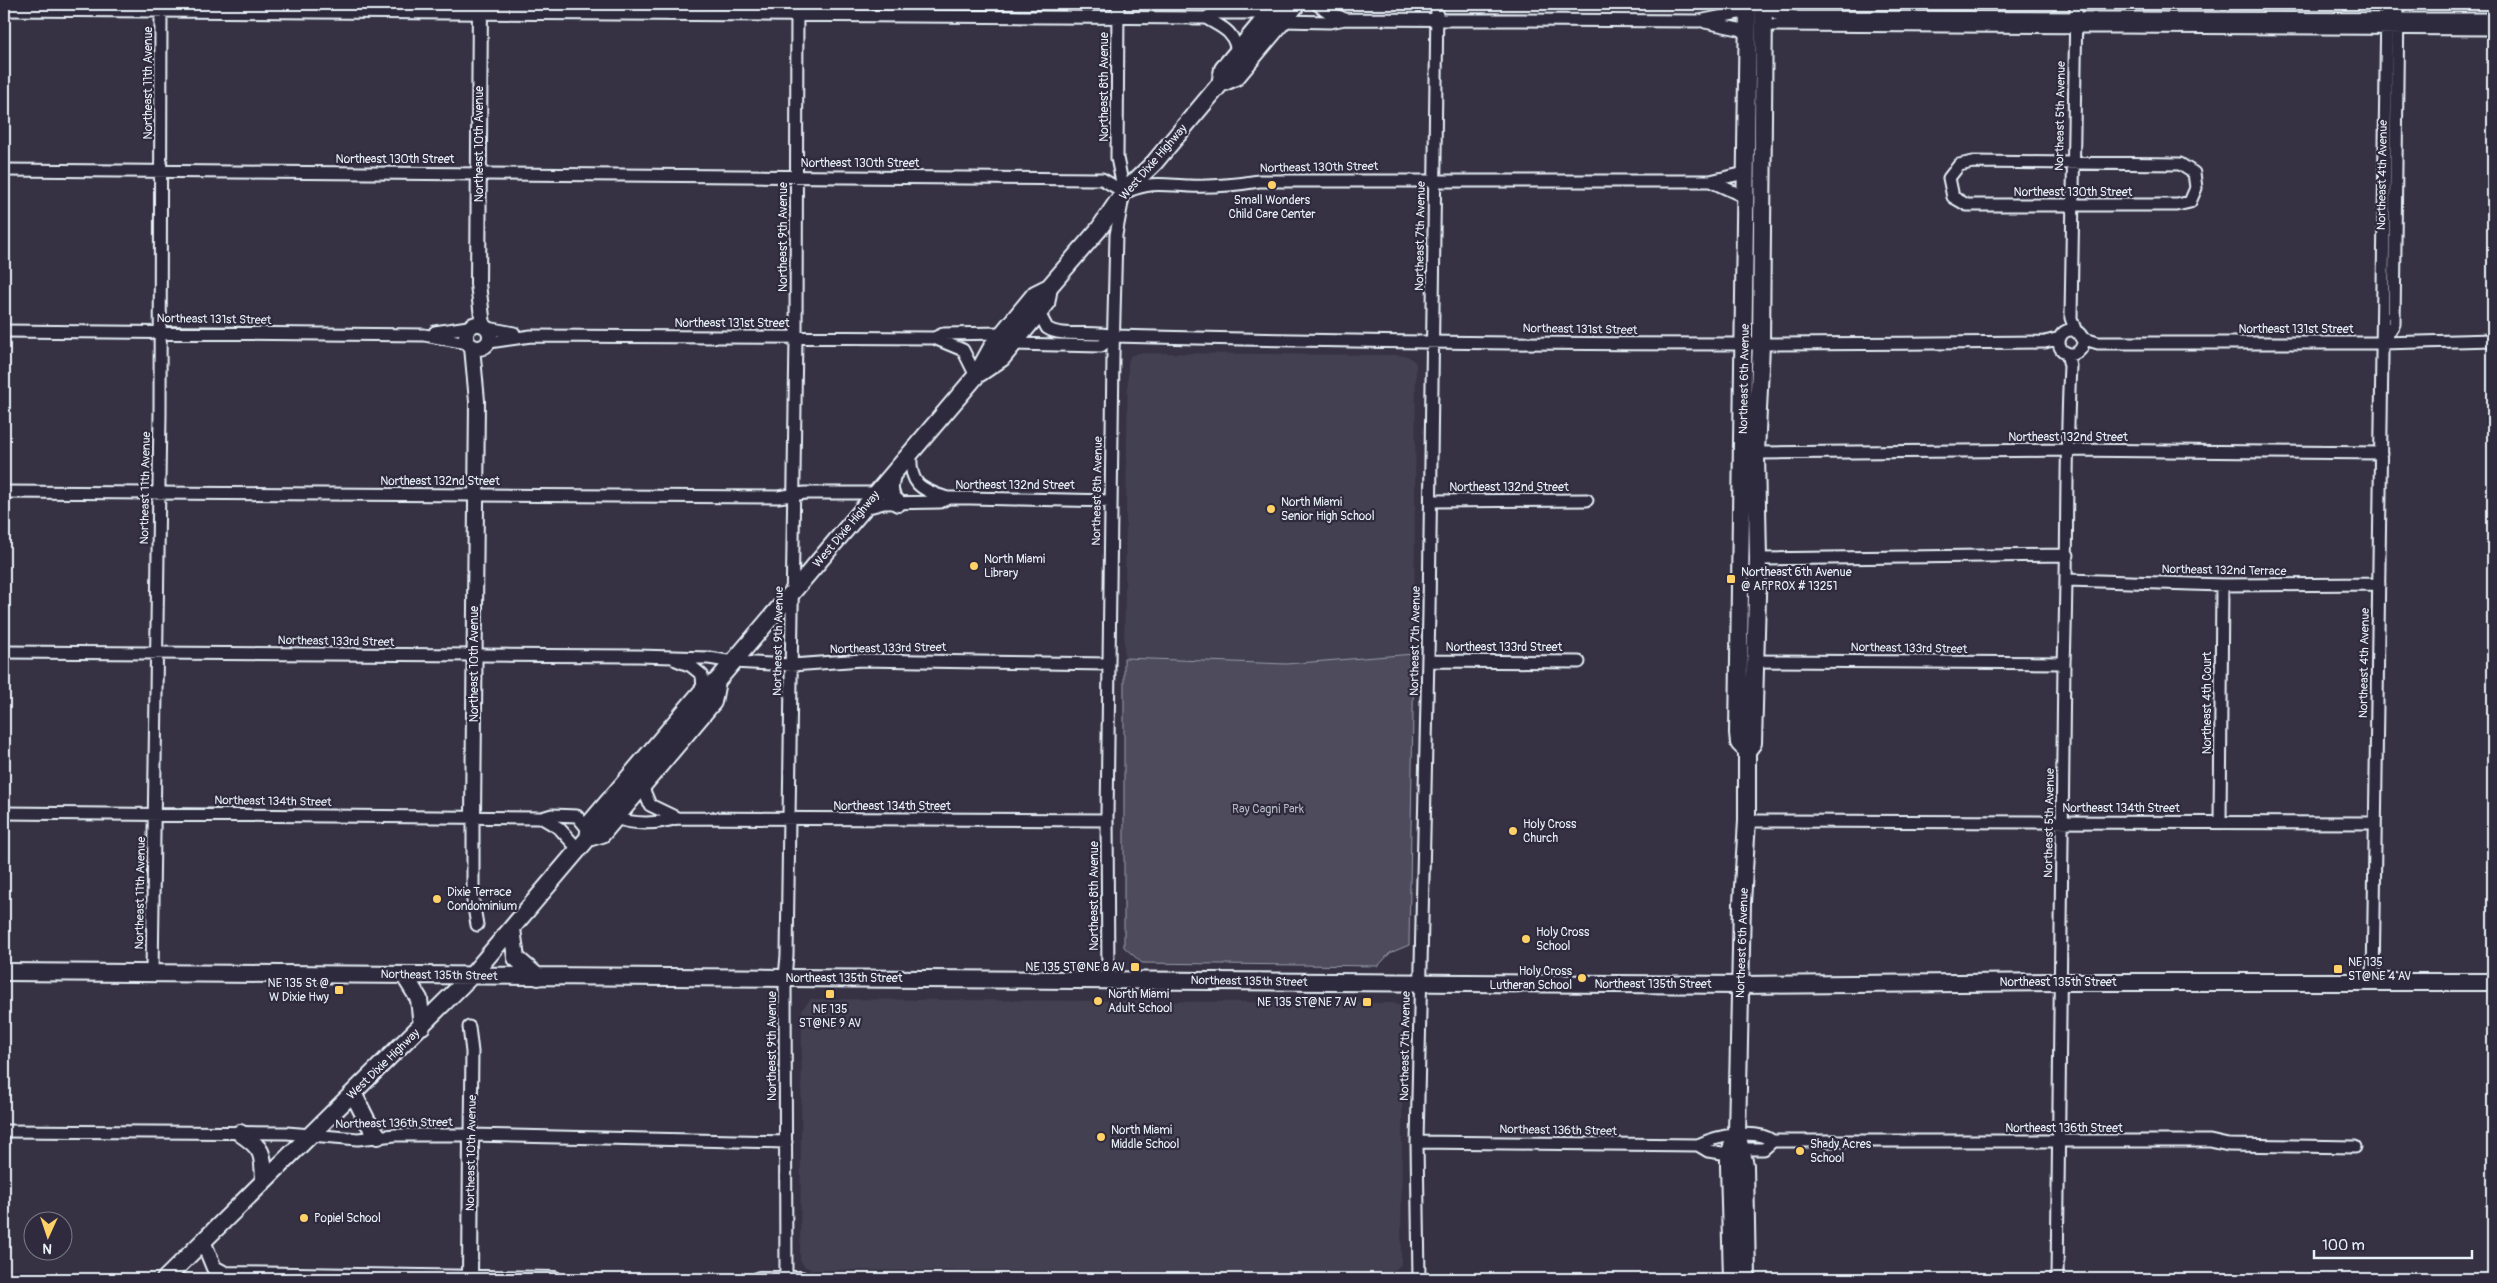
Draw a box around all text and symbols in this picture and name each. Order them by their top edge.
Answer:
street label: Northeast 11th Avenue [141,26,156,139]
street label: Northeast 8th Avenue [1097,32,1112,142]
street label: Northeast 5th Avenue [2052,61,2069,171]
street label: Northeast 10th Avenue [472,86,487,202]
street label: Northeast 4th Avenue [2374,120,2391,230]
street label: West Dixie Highway [1116,121,1190,203]
street label: Northeast 130th Street [336,152,455,167]
street label: Northeast 130th Street [801,156,920,171]
street label: Northeast 130th Street [1259,159,1379,176]
marker: Small Wonders Child Care Center [1266,179,1278,191]
street label: Northeast 7th Avenue [1412,181,1429,291]
street label: Northeast 9th Avenue [776,182,791,292]
street label: Northeast 130th Street [2014,185,2133,200]
place label: Small Wonders Child Care Center [1229,193,1316,222]
street label: Northeast 131st Street [156,311,272,328]
street label: Northeast 131st Street [674,316,790,331]
street label: Northeast 131st Street [1522,321,1638,338]
street label: Northeast 131st Street [2238,322,2354,337]
street label: Northeast 6th Avenue [1736,324,1753,434]
street label: Northeast 132nd Street [2008,430,2128,445]
street label: Northeast 11th Avenue [137,431,154,545]
street label: Northeast 8th Avenue [1089,436,1106,546]
street label: Northeast 132nd Street [380,474,500,489]
street label: Northeast 132nd Street [955,478,1075,493]
street label: Northeast 132nd Street [1449,480,1569,495]
street label: West Dixie Highway [810,488,883,571]
place label: North Miami Senior High School [1281,495,1375,524]
marker: North Miami Senior High School [1265,503,1277,515]
place label: North Miami Library [984,552,1045,581]
marker: North Miami Library [968,560,980,572]
street label: Northeast 132nd Terrace [2161,562,2287,579]
place label: Northeast 6th Avenue @ APPROX # 13251 [1741,565,1852,594]
marker: Northeast 6th Avenue @ APPROX # 13251 [1725,573,1737,585]
street label: Northeast 9th Avenue [770,586,787,696]
street label: Northeast 7th Avenue [1407,586,1424,696]
street label: Northeast 10th Avenue [467,606,482,722]
street label: Northeast 4th Avenue [2356,608,2373,718]
street label: Northeast 133rd Street [277,633,395,650]
street label: Northeast 133rd Street [830,640,947,657]
street label: Northeast 133rd Street [1446,640,1563,655]
street label: Northeast 133rd Street [1850,640,1968,657]
street label: Northeast 4th Court [2200,652,2215,754]
street label: Northeast 5th Avenue [2041,768,2058,878]
street label: Northeast 134th Street [214,793,332,810]
street label: Northeast 134th Street [833,799,951,814]
street label: Northeast 134th Street [2062,801,2180,816]
park label: Ray Cagni Park [1232,802,1304,817]
place label: Holy Cross Church [1523,817,1577,846]
marker: Holy Cross Church [1507,825,1519,837]
street label: Northeast 11th Avenue [132,836,149,950]
street label: Northeast 8th Avenue [1087,841,1102,951]
place label: Dixie Terrace Condominium [447,885,518,914]
street label: Northeast 6th Avenue [1733,887,1752,999]
marker: Dixie Terrace Condominium [431,893,443,905]
place label: Holy Cross School [1536,925,1590,954]
marker: Holy Cross School [1520,933,1532,945]
place label: NE 135 ST@NE 4 AV [2348,955,2411,984]
place label: NE 135 ST@NE 8 AV [1025,960,1125,975]
marker: NE 135 ST@NE 8 AV [1129,961,1141,973]
marker: NE 135 ST@NE 4 AV [2332,963,2344,975]
place label: Holy Cross Lutheran School [1489,964,1573,993]
street label: Northeast 135th Street [380,967,498,984]
street label: Northeast 135th Street [785,971,903,986]
marker: Holy Cross Lutheran School [1576,972,1588,984]
street label: Northeast 135th Street [1190,973,1308,990]
street label: Northeast 135th Street [1999,975,2117,990]
place label: NE 135 St @ W Dixie Hwy [268,976,329,1005]
street label: Northeast 135th Street [1594,977,1712,992]
marker: NE 135 St @ W Dixie Hwy [333,984,345,996]
place label: North Miami Adult School [1108,987,1173,1016]
marker: NE 135 ST@NE 9 AV [824,988,836,1000]
street label: Northeast 9th Avenue [765,991,780,1101]
street label: Northeast 7th Avenue [1397,991,1414,1101]
marker: North Miami Adult School [1092,995,1104,1007]
place label: NE 135 ST@NE 7 AV [1257,995,1357,1010]
marker: NE 135 ST@NE 7 AV [1361,996,1373,1008]
place label: NE 135 ST@NE 9 AV [799,1002,861,1031]
street label: West Dixie Highway [344,1026,423,1103]
street label: Northeast 10th Avenue [463,1095,480,1211]
street label: Northeast 136th Street [335,1115,453,1132]
street label: Northeast 136th Street [2005,1121,2123,1136]
street label: Northeast 136th Street [1499,1122,1617,1139]
place label: North Miami Middle School [1111,1123,1180,1152]
marker: North Miami Middle School [1095,1131,1107,1143]
place label: Shady Acres School [1810,1137,1872,1166]
marker: Shady Acres School [1794,1145,1806,1157]
north arrow [22,1210,72,1260]
place label: Popiel School [314,1211,381,1226]
marker: Popiel School [298,1212,310,1224]
scale bar [2314,1228,2472,1260]
text: 100 m [2322,1236,2365,1255]
text: N [42,1240,53,1257]

